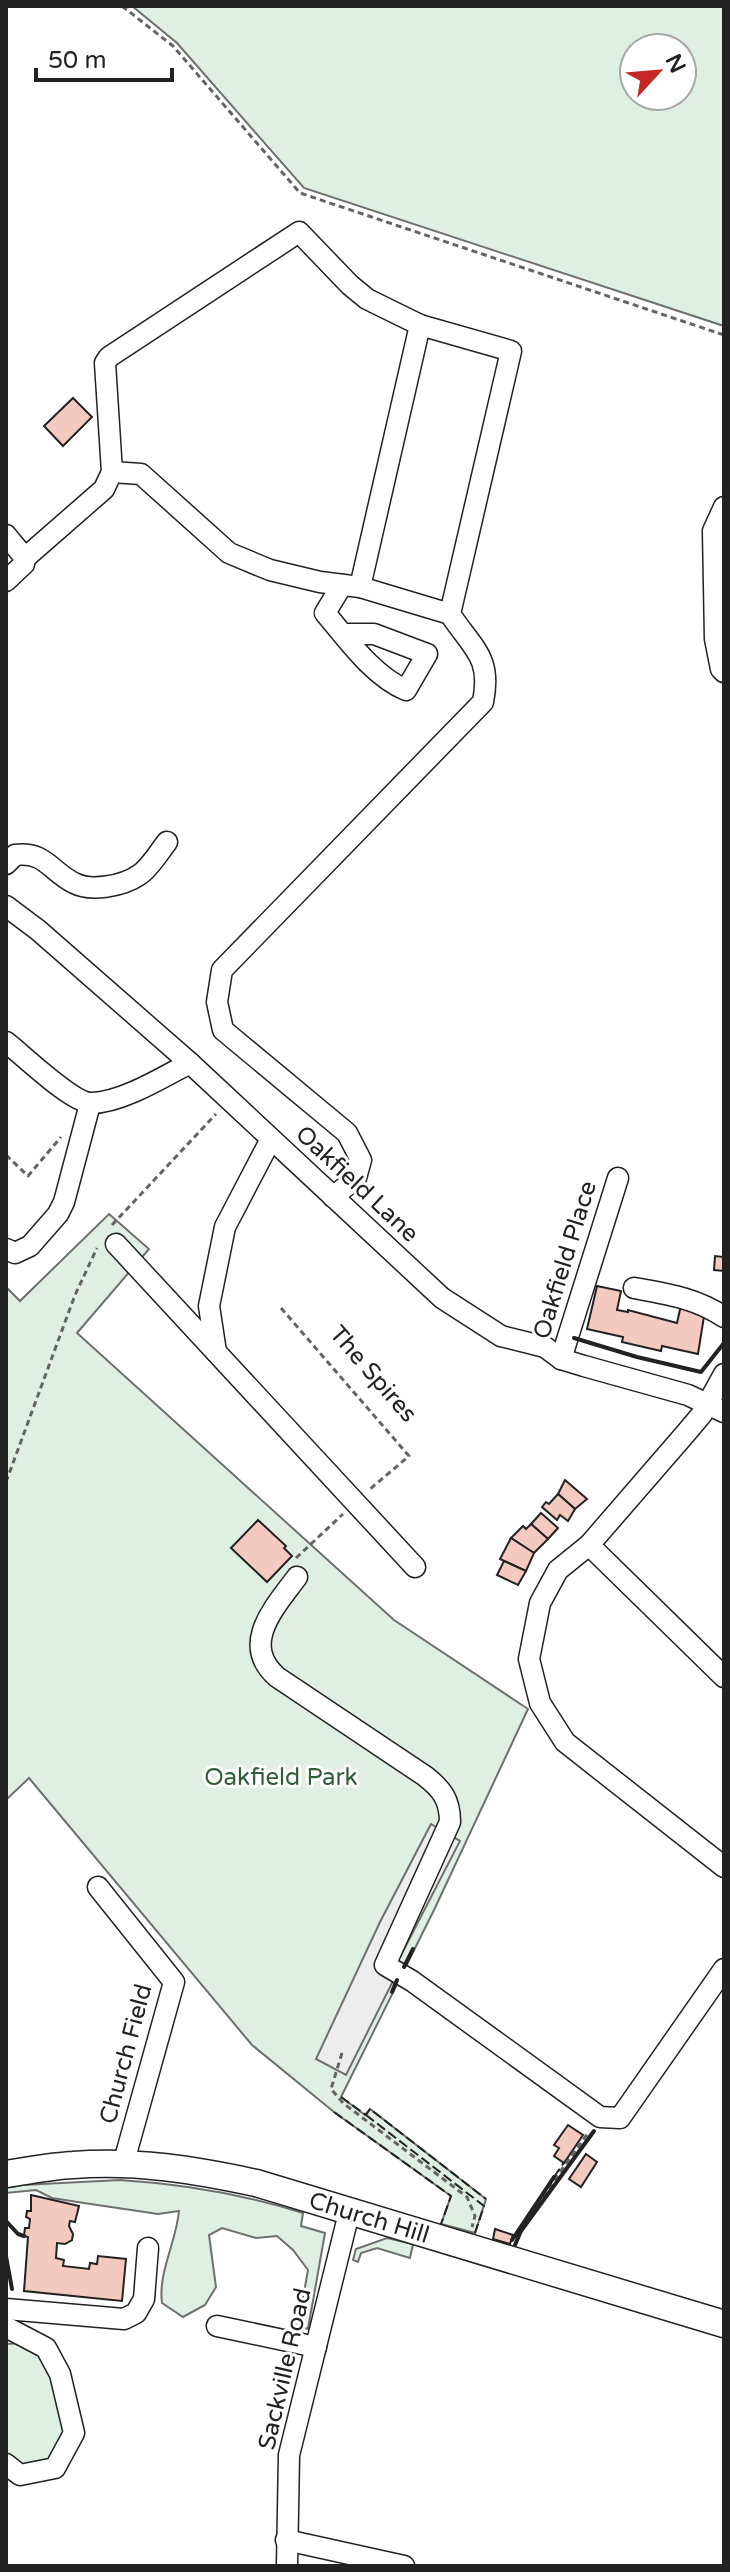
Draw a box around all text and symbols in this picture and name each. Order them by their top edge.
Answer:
scale bar [36,32,172,82]
north arrow [618,32,698,112]
text: 50 m [48,46,106,75]
text: N [660,50,691,77]
street label: Oakfield Lane [289,1120,425,1248]
street label: Oakfield Place [527,1177,603,1343]
street label: The Spires [323,1320,423,1428]
park label: Oakfield Park [204,1763,358,1792]
street label: Church Field [93,1981,159,2127]
street label: Church Hill [305,2186,433,2250]
street label: Sackville Road [252,2285,318,2453]

